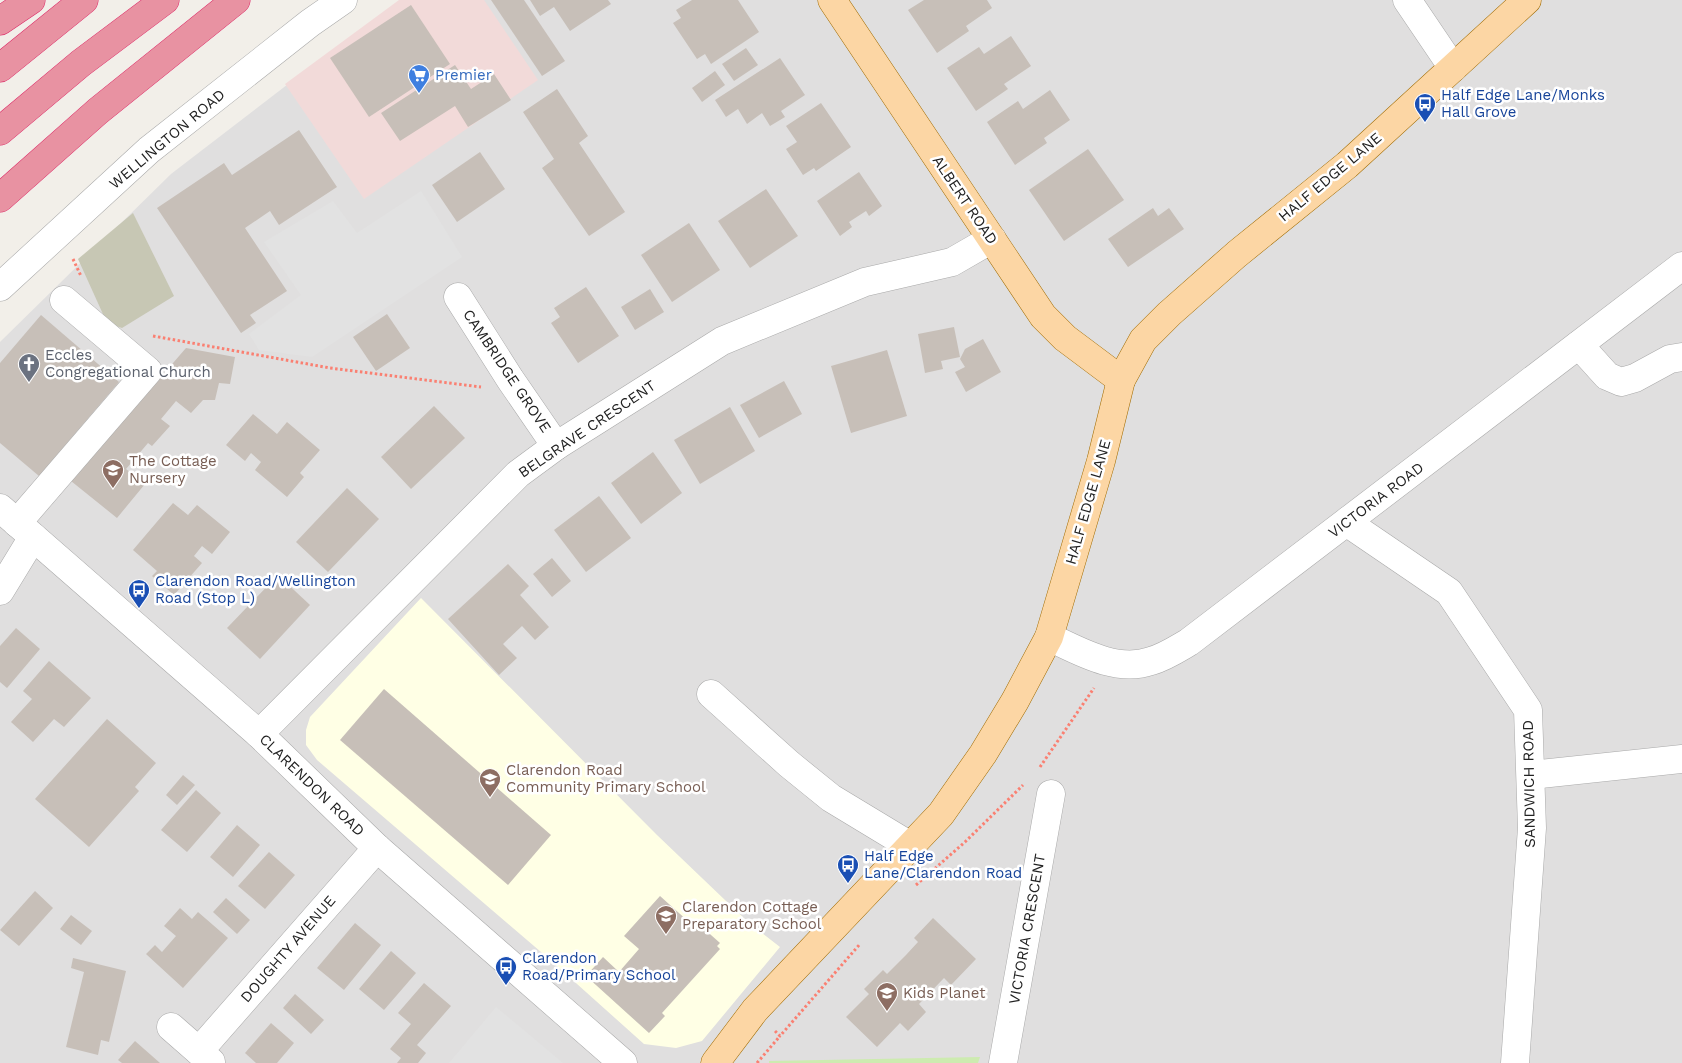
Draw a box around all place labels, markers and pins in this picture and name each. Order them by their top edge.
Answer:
supermarket icon: Premier [407,63,431,94]
place label: Premier [435,66,492,84]
place label: Half Edge Lane/Monks Hall Grove [1441,86,1605,121]
bus stop icon: Half Edge Lane/Monks Hall Grove [1413,92,1437,123]
place label: Eccles Congregational Church [45,346,211,381]
church icon: Eccles Congregational Church [17,352,41,383]
place label: The Cottage Nursery [129,452,217,487]
school or university icon: The Cottage Nursery [101,458,125,489]
place label: Clarendon Road/Wellington Road (Stop L) [155,572,356,607]
bus stop icon: Clarendon Road/Wellington Road (Stop L) [127,578,151,609]
place label: Clarendon Road Community Primary School [506,761,706,796]
school or university icon: Clarendon Road Community Primary School [478,767,502,798]
place label: Half Edge Lane/Clarendon Road [864,847,1022,882]
bus stop icon: Half Edge Lane/Clarendon Road [836,853,860,884]
place label: Clarendon Cottage Preparatory School [682,898,822,933]
school or university icon: Clarendon Cottage Preparatory School [654,904,678,935]
place label: Clarendon Road/Primary School [522,949,676,984]
bus stop icon: Clarendon Road/Primary School [494,955,518,986]
school or university icon: Kids Planet [875,981,899,1012]
place label: Kids Planet [903,984,986,1002]

